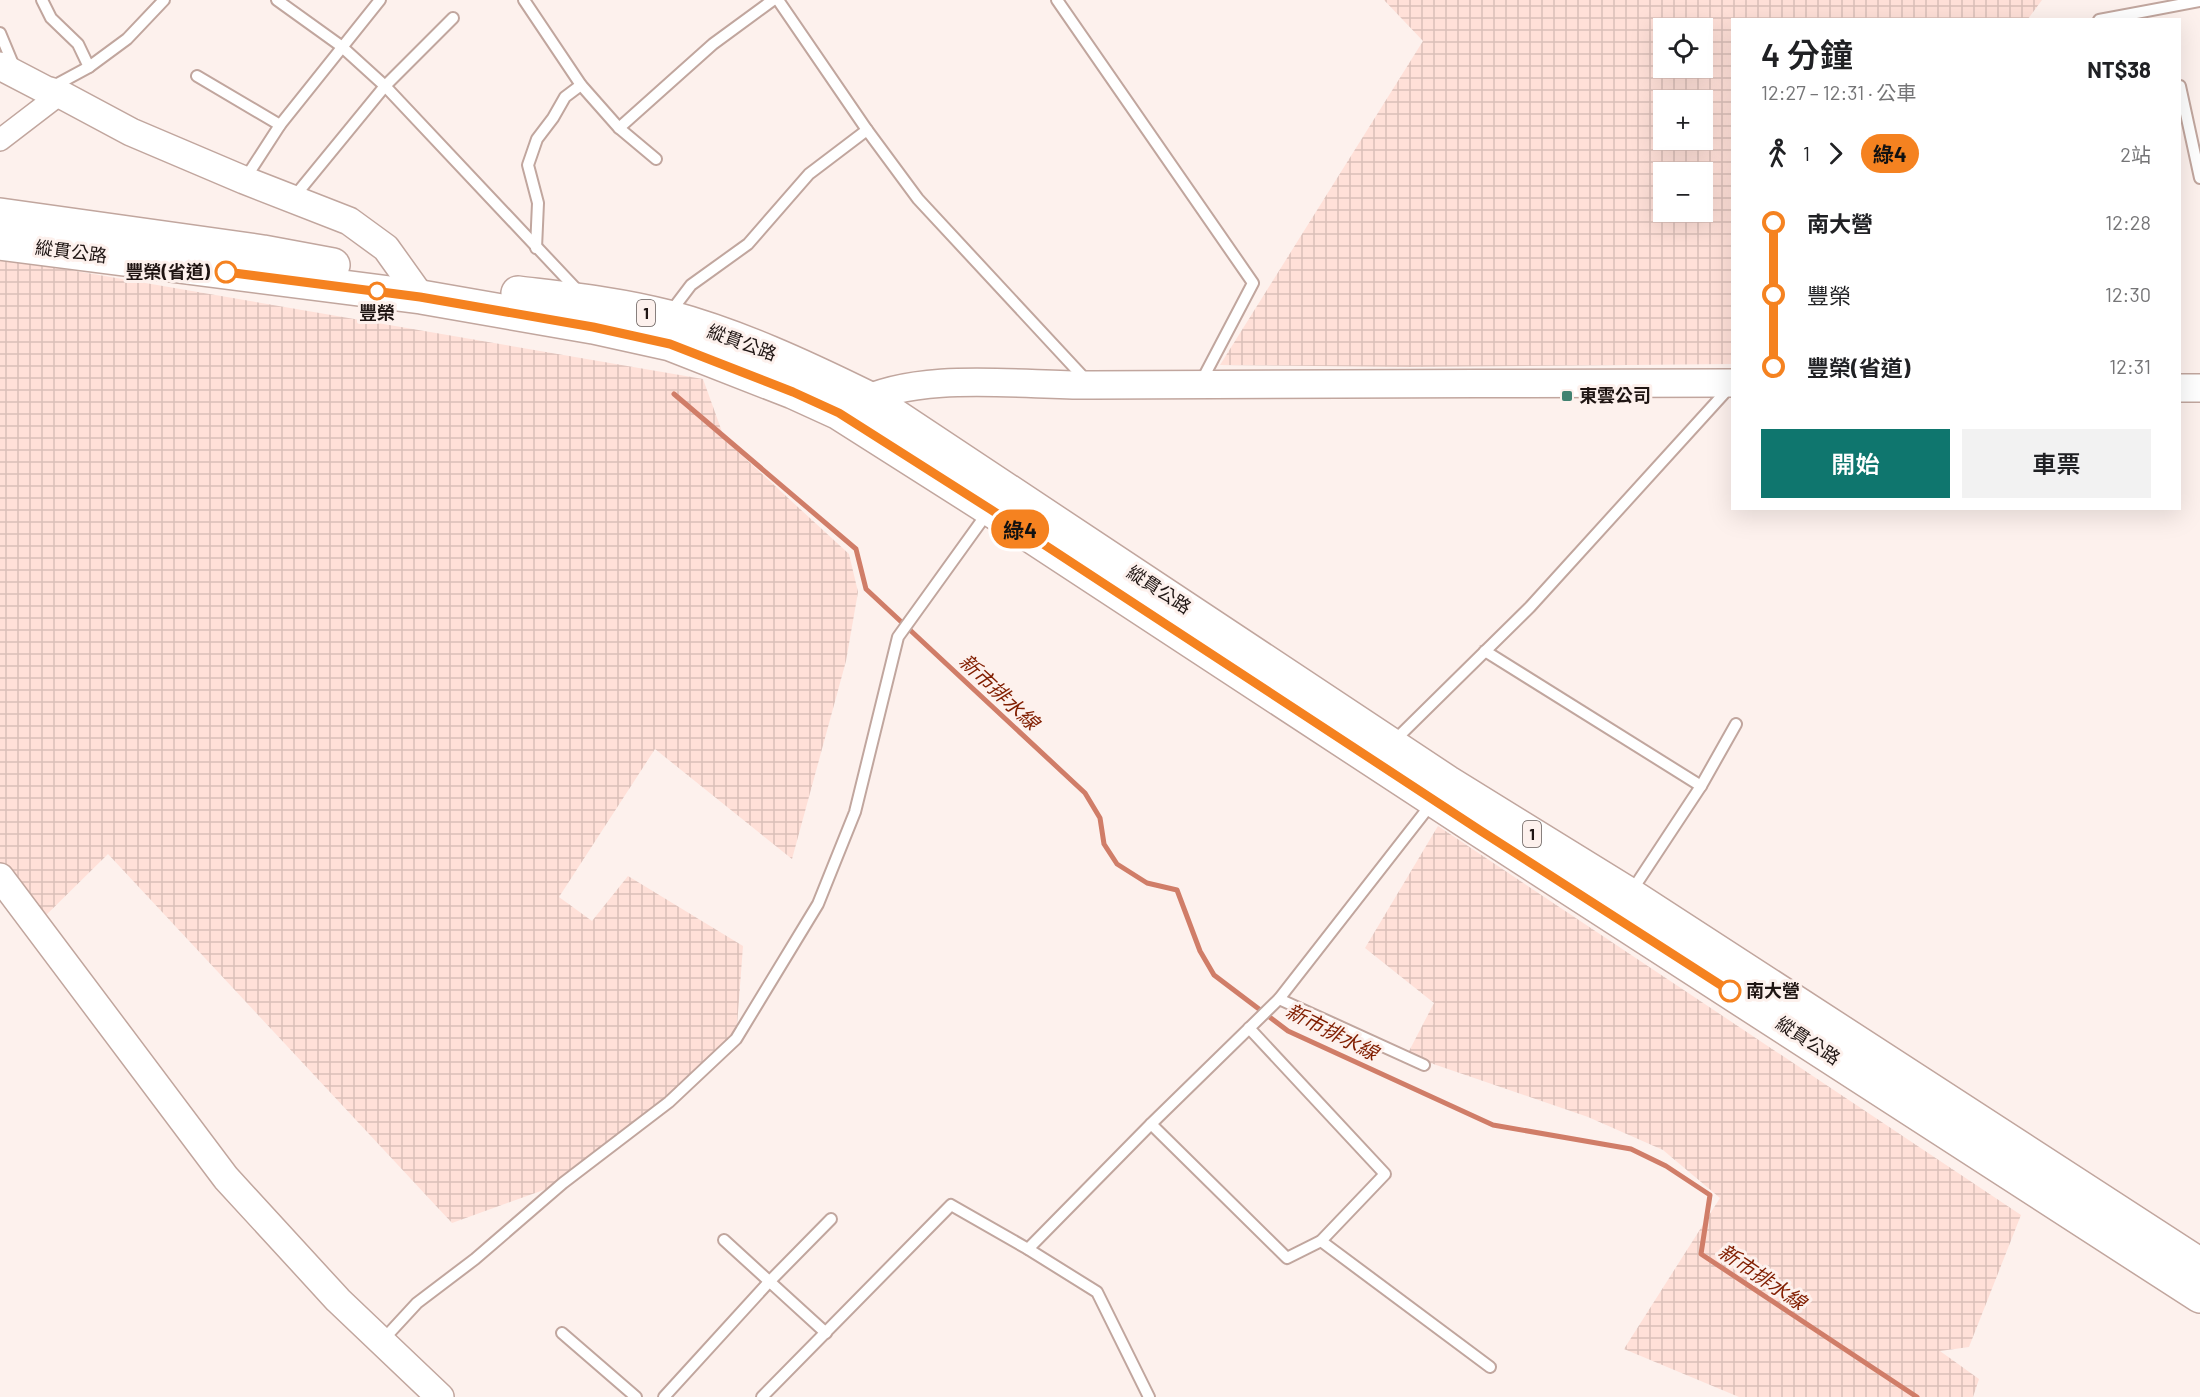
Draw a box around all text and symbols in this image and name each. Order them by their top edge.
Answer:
map controls [1653,18,1713,222]
button: locate [1653,18,1713,78]
text: 4 分鐘 [1761,34,1853,74]
text: NT$38 [2087,56,2151,82]
text: 12:27 – 12:31 · 公車 [1761,80,1917,104]
button: + [1653,90,1713,150]
icon: walk [1761,137,1794,170]
icon: forward [1819,137,1852,170]
text: 1 [1803,141,1810,165]
text: 綠4 [1873,141,1907,166]
text: 2站 [2120,142,2151,166]
button: − [1653,162,1713,222]
text: 南大營 [1807,210,1873,236]
text: 12:28 [2105,210,2151,234]
street label: 縱貫公路 [34,236,108,266]
place label: 豐榮(省道) [126,260,211,282]
marker: 豐榮(省道) [215,261,237,283]
marker: 豐榮 [368,282,386,300]
text: 豐榮 [1807,282,1851,308]
text: 12:30 [2105,282,2151,306]
road number: 1 [637,300,655,326]
place label: 豐榮 [359,301,395,323]
street label: 縱貫公路 [705,319,780,365]
text: 豐榮(省道) [1807,354,1910,380]
text: 12:31 [2109,354,2151,378]
place label: 東雲公司 [1579,384,1651,406]
marker: 東雲公司 [1560,389,1574,403]
button: 開始 [1761,429,1950,498]
button: 車票 [1962,429,2151,498]
line badge: 綠4 [993,510,1047,548]
text: 綠4 [1003,517,1037,542]
street label: 縱貫公路 [1123,560,1196,618]
water label: 新市排水線 [955,648,1046,736]
road number: 1 [1523,821,1541,847]
place label: 南大營 [1746,979,1800,1001]
marker: 南大營 [1719,980,1741,1002]
water label: 新市排水線 [1282,998,1384,1065]
street label: 縱貫公路 [1772,1011,1845,1069]
water label: 新市排水線 [1714,1238,1812,1315]

